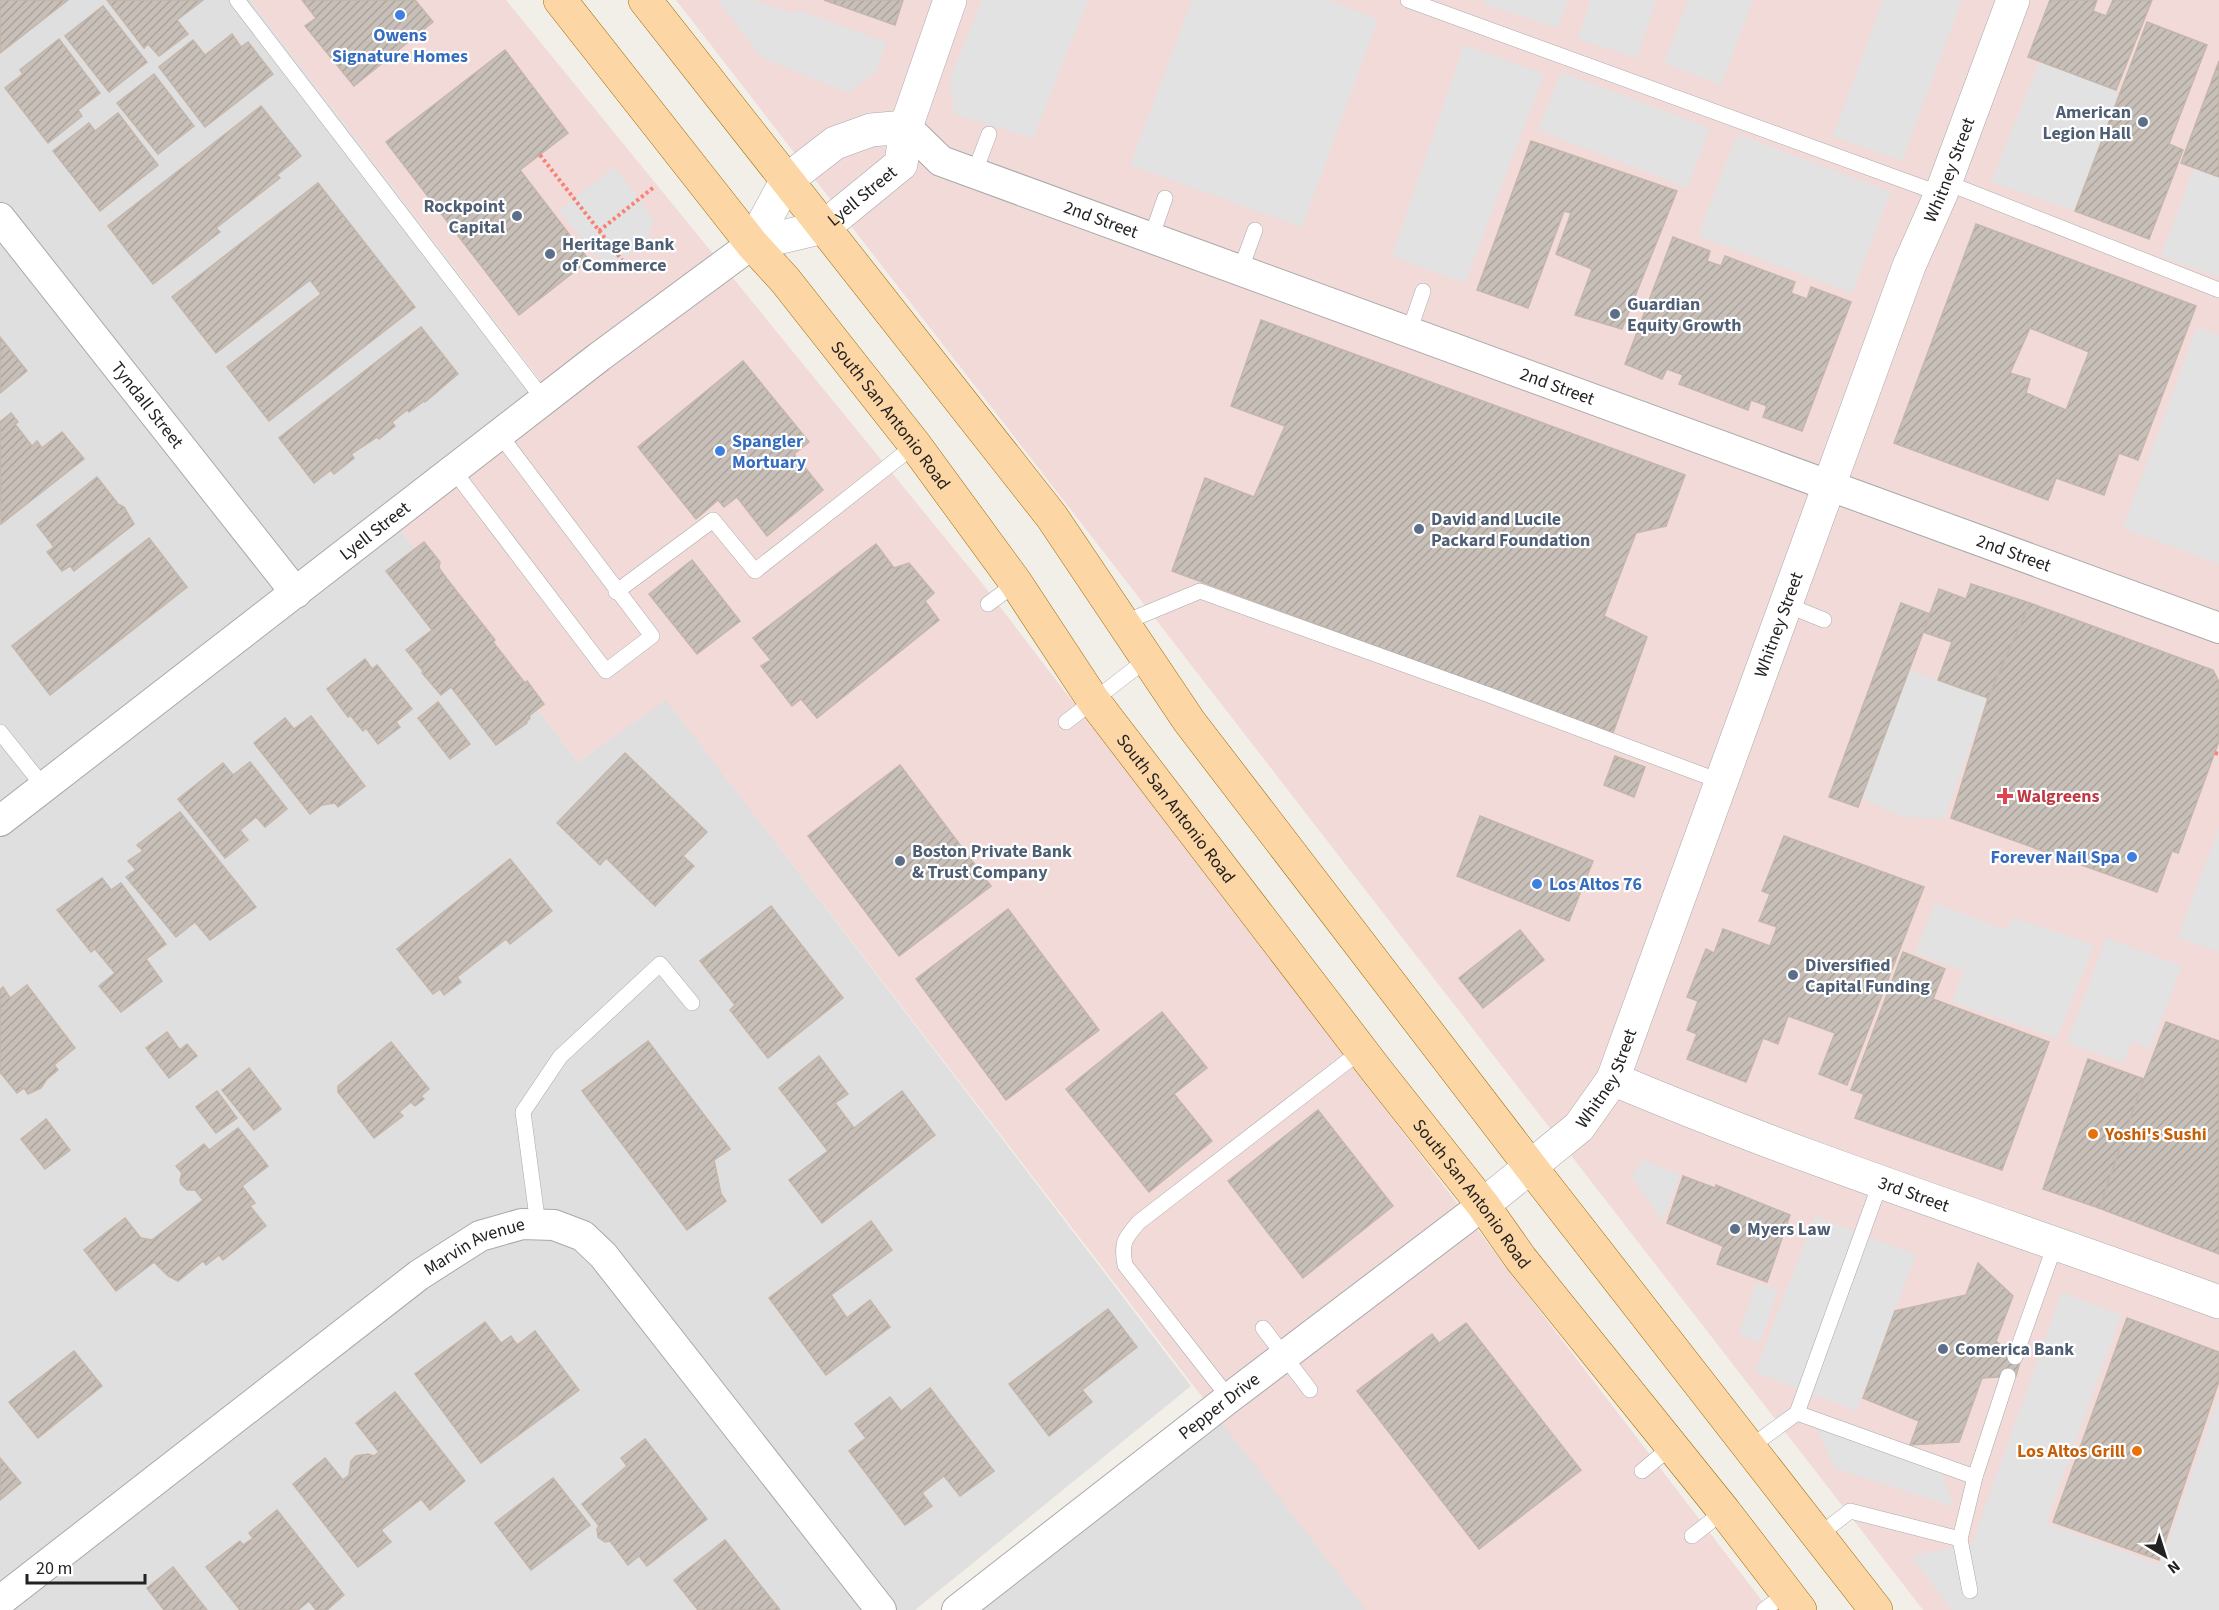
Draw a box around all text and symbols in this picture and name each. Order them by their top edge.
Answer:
marker: Owens Signature Homes [393,8,407,22]
place label: Owens Signature Homes [332,23,468,69]
place label: American Legion Hall [2042,100,2131,146]
street label: Whitney Street [1918,114,1981,226]
marker: American Legion Hall [2136,115,2150,129]
street label: Lyell Street [822,160,902,232]
place label: Rockpoint Capital [423,194,505,240]
street label: 2nd Street [1060,195,1141,245]
marker: Rockpoint Capital [510,209,524,223]
place label: Heritage Bank of Commerce [562,232,674,278]
marker: Heritage Bank of Commerce [543,247,557,261]
place label: Guardian Equity Growth [1627,292,1742,338]
marker: Guardian Equity Growth [1608,307,1622,321]
street label: South San Antonio Road [825,336,956,495]
street label: Tyndall Street [105,356,189,454]
street label: 2nd Street [1516,362,1598,412]
place label: Spangler Mortuary [732,429,807,475]
marker: Spangler Mortuary [713,444,727,458]
street label: Lyell Street [334,496,416,567]
place label: David and Lucile Packard Foundation [1431,507,1590,553]
marker: David and Lucile Packard Foundation [1412,522,1426,536]
street label: 2nd Street [1973,528,2054,579]
street label: Whitney Street [1748,569,1810,681]
street label: South San Antonio Road [1110,729,1241,889]
place label: Walgreens [2017,784,2100,809]
marker: Walgreens [1998,789,2012,803]
place label: Boston Private Bank & Trust Company [912,839,1072,885]
place label: Forever Nail Spa [1991,845,2120,870]
marker: Forever Nail Spa [2125,850,2139,864]
marker: Boston Private Bank & Trust Company [893,854,907,868]
place label: Los Altos 76 [1549,872,1642,897]
marker: Los Altos 76 [1530,877,1544,891]
place label: Diversified Capital Funding [1805,953,1930,999]
marker: Diversified Capital Funding [1786,968,1800,982]
street label: Whitney Street [1570,1025,1643,1134]
street label: South San Antonio Road [1407,1114,1536,1275]
place label: Yoshi's Sushi [2104,1122,2207,1147]
marker: Yoshi's Sushi [2086,1127,2100,1141]
street label: 3rd Street [1875,1170,1952,1219]
street label: Marvin Avenue [419,1212,528,1282]
place label: Myers Law [1747,1217,1831,1242]
marker: Myers Law [1728,1222,1742,1236]
place label: Comerica Bank [1955,1337,2074,1362]
marker: Comerica Bank [1936,1342,1950,1356]
street label: Pepper Drive [1173,1367,1265,1446]
place label: Los Altos Grill [2017,1439,2125,1464]
marker: Los Altos Grill [2130,1444,2144,1458]
north arrow [2135,1526,2195,1586]
scale bar [27,1547,146,1585]
text: N [2163,1555,2185,1579]
text: 20 m [36,1556,72,1581]

